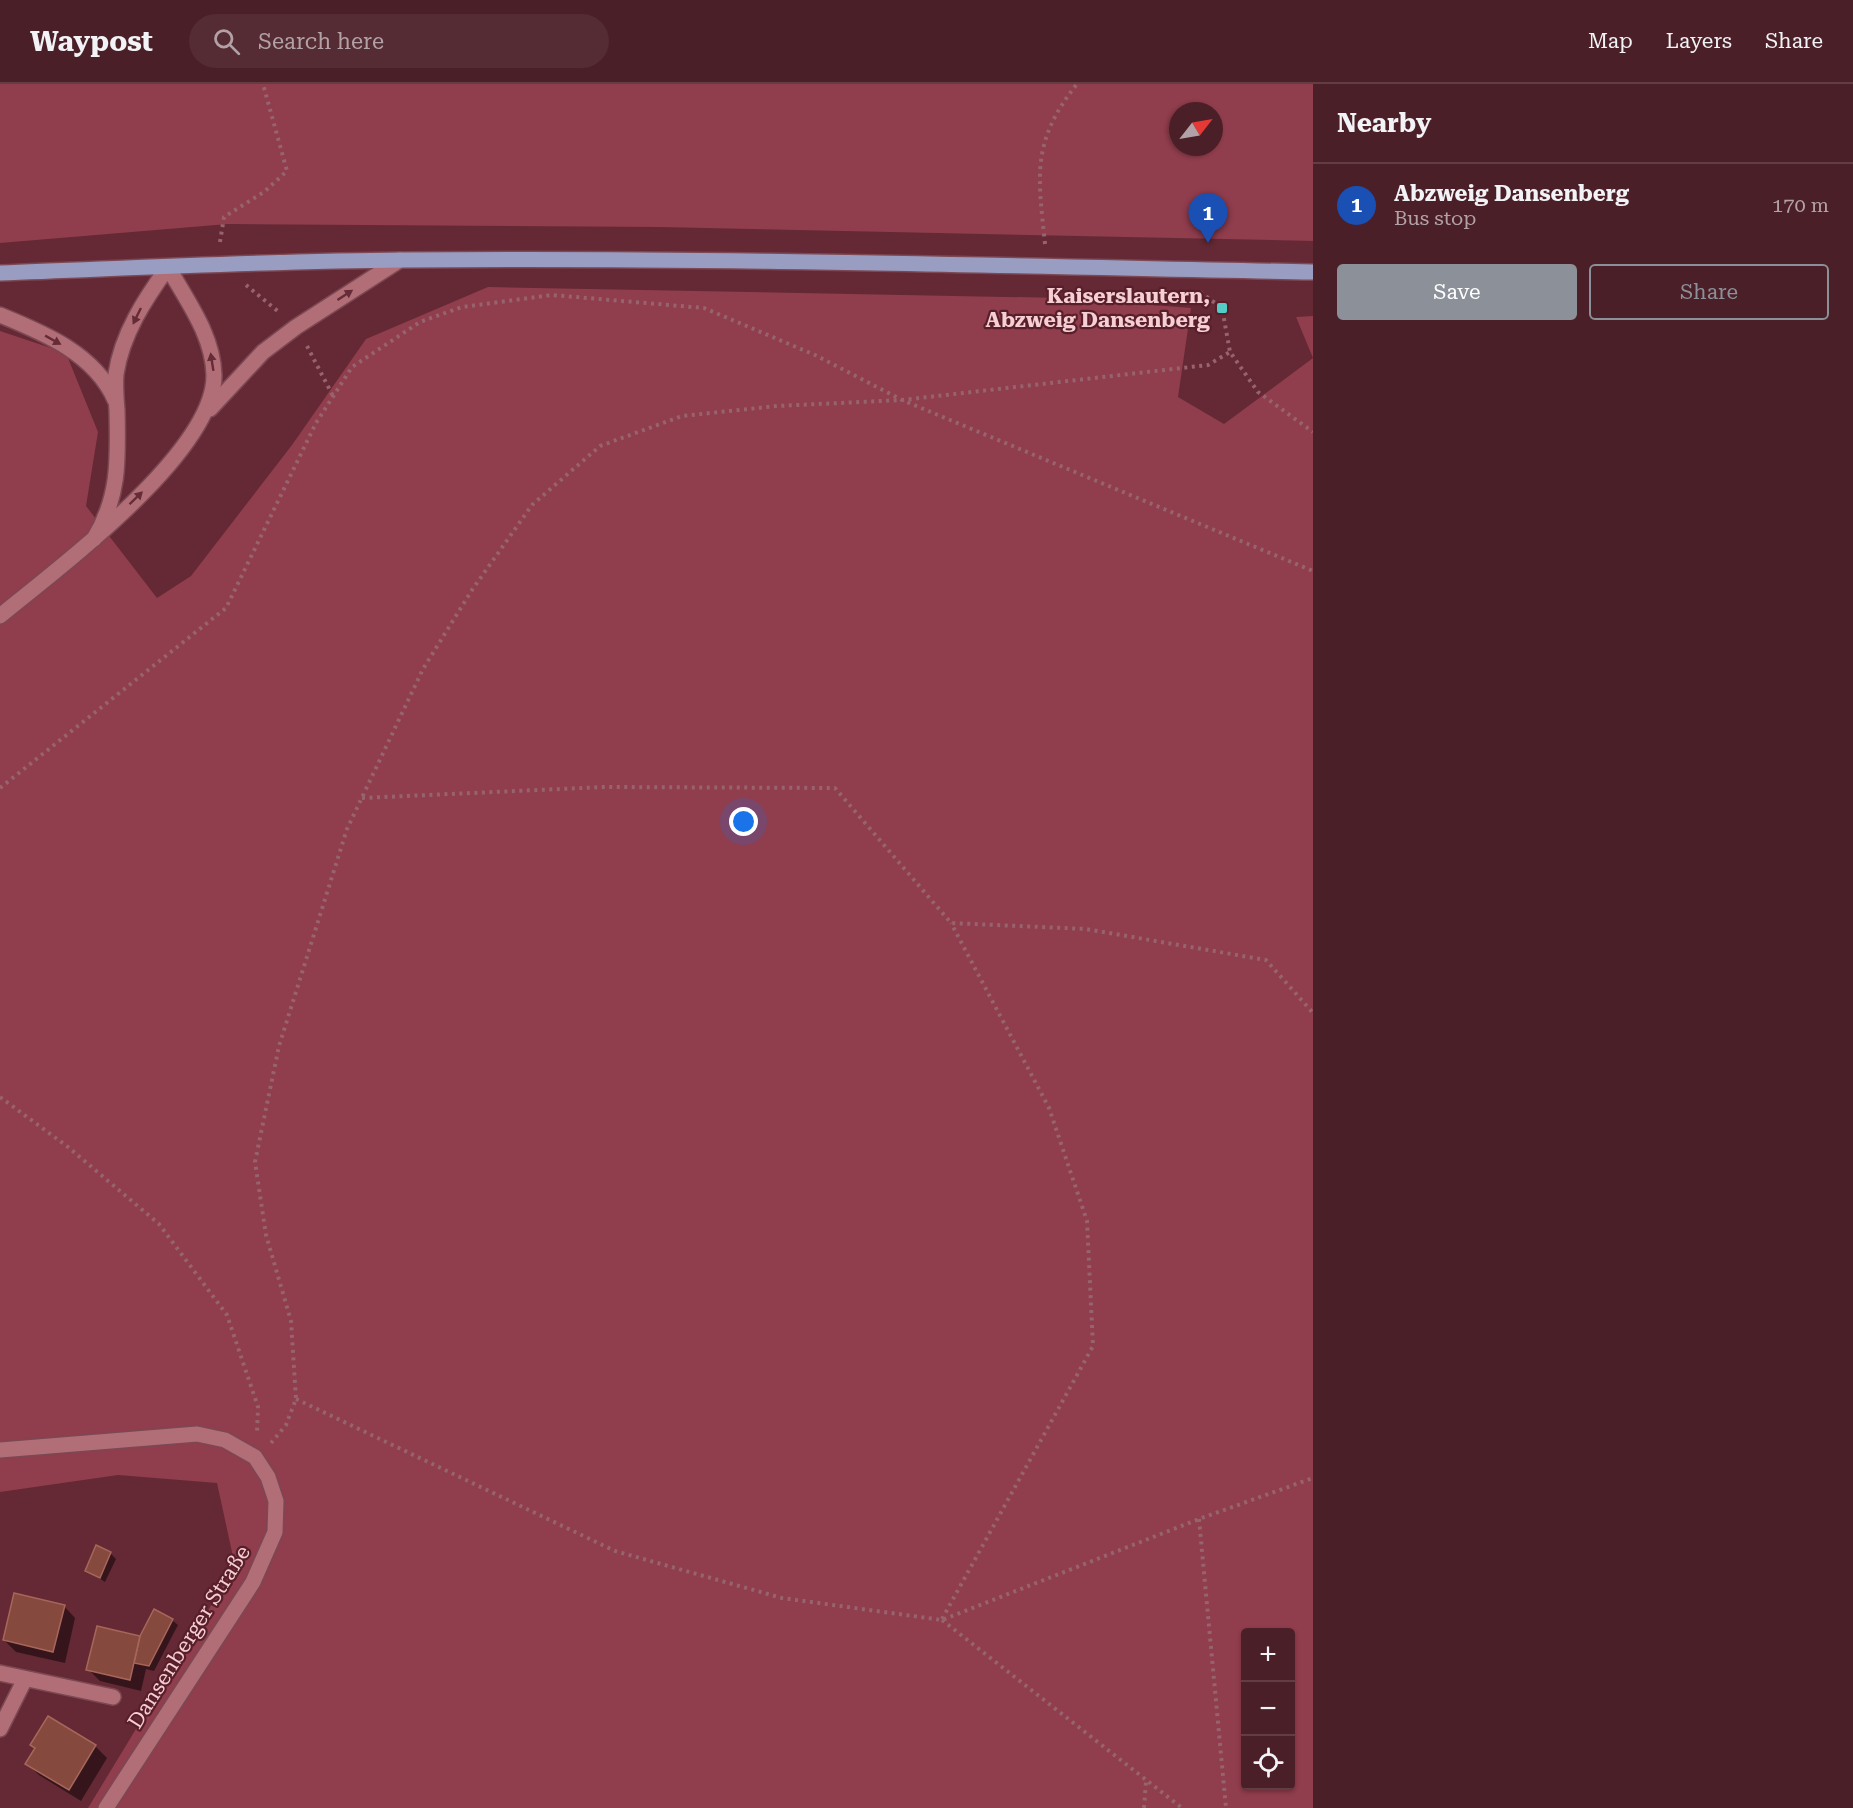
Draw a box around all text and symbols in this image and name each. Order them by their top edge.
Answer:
search box [189,14,609,68]
text: Waypost [30,25,153,58]
icon: search [210,25,243,58]
text: Search here [258,29,384,54]
text: Map [1588,29,1633,53]
text: Layers [1666,29,1732,53]
text: Share [1765,29,1823,53]
north arrow [1169,102,1223,156]
text: Nearby [1337,108,1431,138]
text: Abzweig Dansenberg [1394,181,1629,206]
text: 1 [1351,193,1362,217]
text: 170 m [1772,193,1829,217]
pin: 1 [1188,194,1228,243]
text: Bus stop [1394,206,1476,230]
button: Save [1337,264,1577,320]
button: Share [1589,264,1829,320]
place label: Kaiserslautern, Abzweig Dansenberg [986,284,1210,332]
one-way arrow [337,289,353,300]
marker: Kaiserslautern, Abzweig Dansenberg [1215,301,1229,315]
one-way arrow [132,308,141,325]
one-way arrow [45,335,62,345]
one-way arrow [208,352,217,371]
one-way arrow [129,491,144,505]
your location [729,807,758,836]
street label: Dansenberger Straße [123,1541,255,1733]
map controls [1241,1628,1295,1790]
button: + [1241,1628,1295,1682]
button: − [1241,1682,1295,1736]
button: locate [1241,1736,1295,1790]

